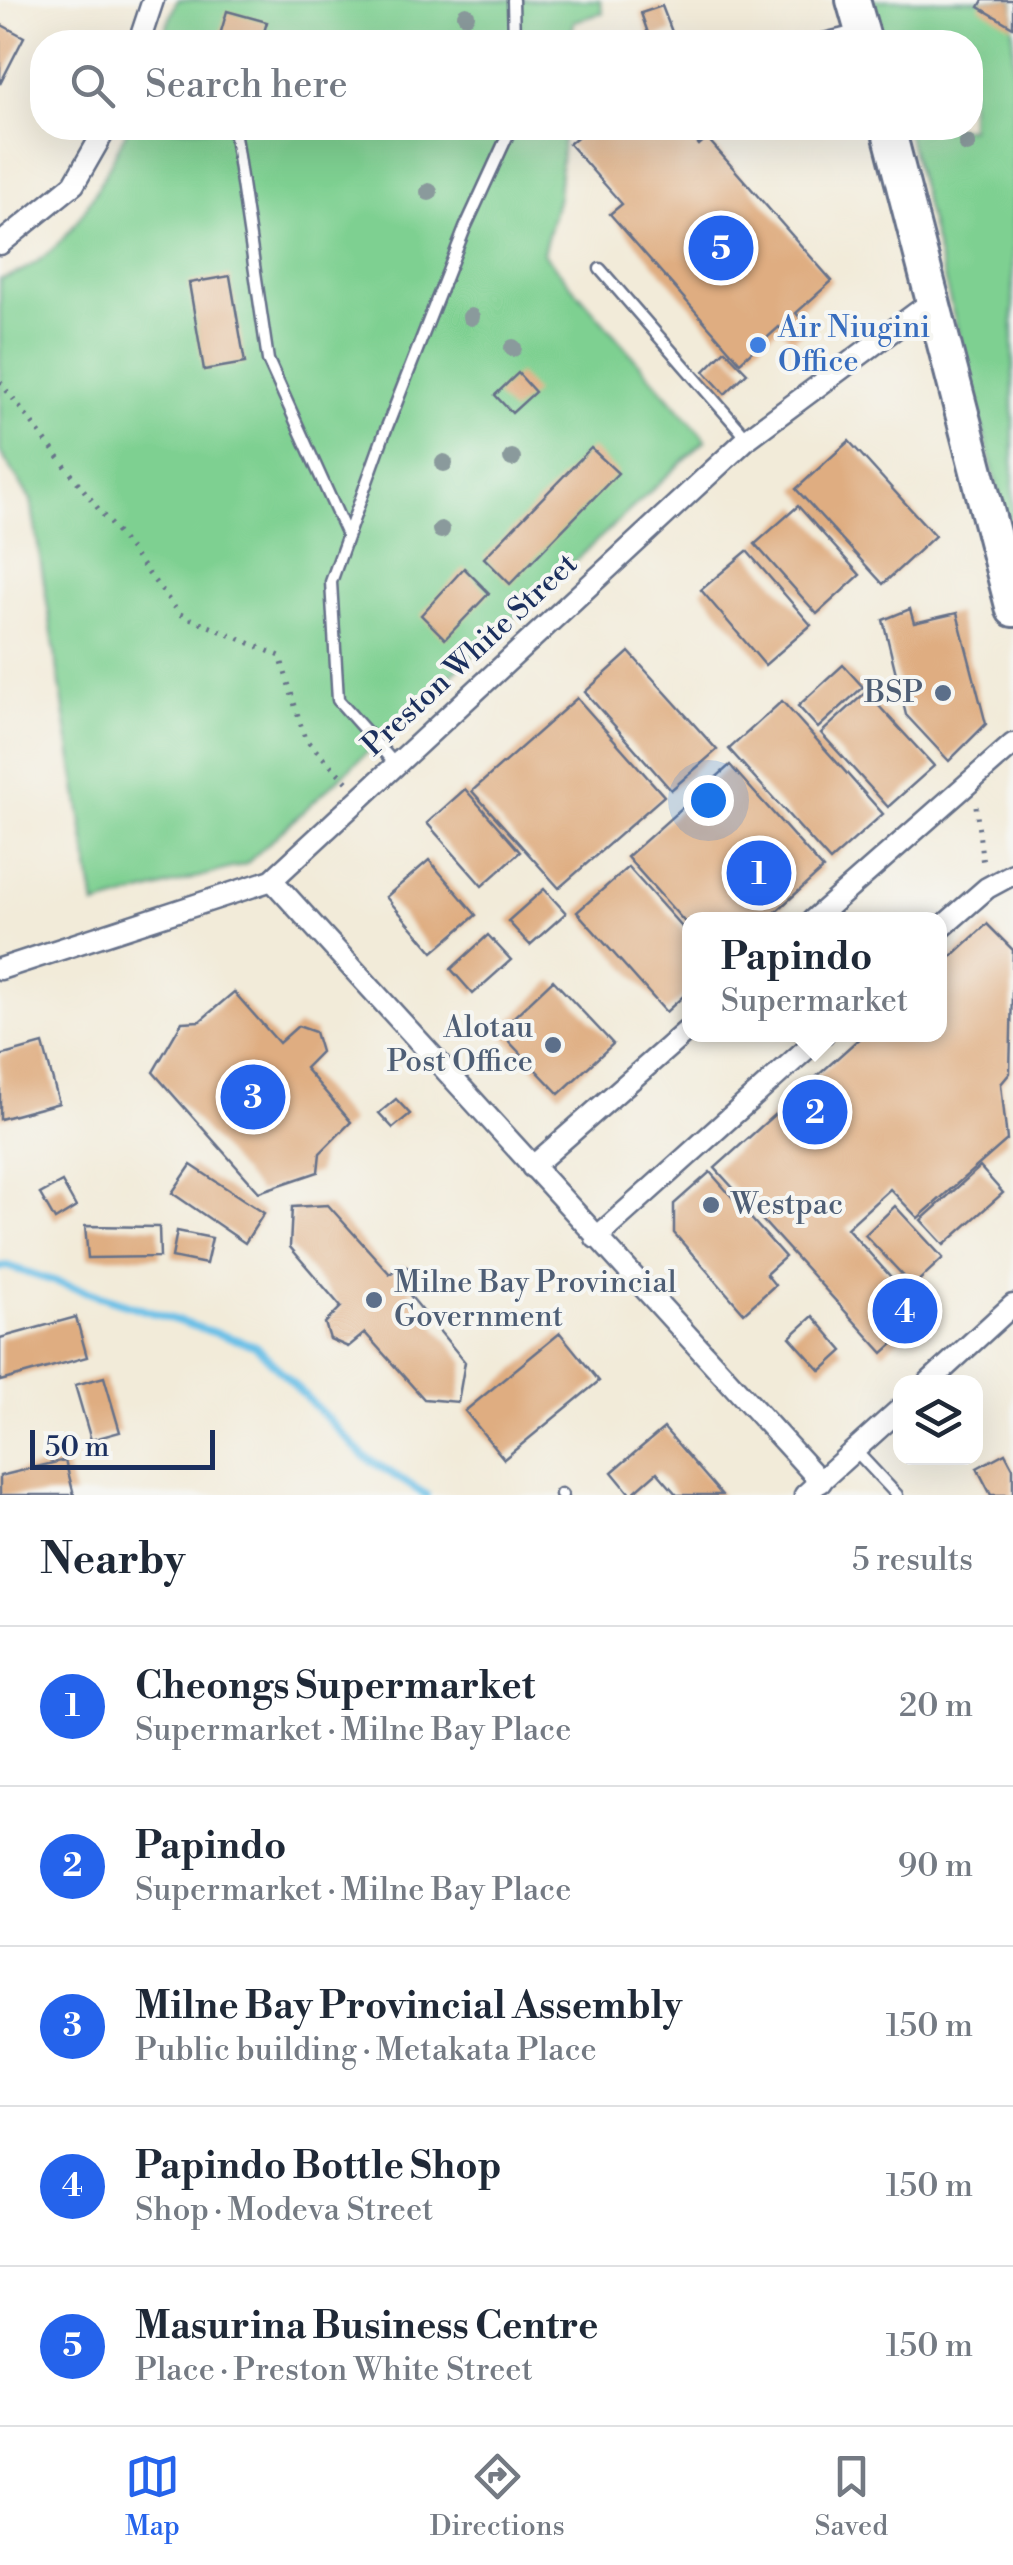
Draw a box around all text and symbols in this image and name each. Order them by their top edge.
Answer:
search box [30,30,983,140]
icon: search [65,58,120,113]
text: Search here [145,62,348,109]
pin: 5 [688,210,754,286]
place label: Air Niugini Office [777,309,930,381]
marker: Air Niugini Office [747,334,769,356]
street label: Preston White Street [354,545,586,765]
place label: BSP [863,674,923,712]
marker: BSP [932,682,954,704]
your location [683,775,734,826]
pin: 1 [726,836,792,910]
popup [682,912,947,1042]
text: Papindo [721,934,872,981]
text: Supermarket [721,981,908,1021]
place label: Alotau Post Office [387,1009,533,1081]
marker: Alotau Post Office [542,1034,564,1056]
pin: 3 [220,1060,286,1134]
pin: 2 [782,1074,848,1150]
place label: Westpac [730,1186,843,1224]
marker: Westpac [700,1194,722,1216]
place label: Milne Bay Provincial Government [394,1264,677,1336]
pin: 4 [872,1274,938,1348]
marker: Milne Bay Provincial Government [363,1289,385,1311]
map controls [893,1375,983,1465]
button: layers [893,1375,983,1465]
scale bar [30,1425,215,1470]
text: 50 m [45,1430,109,1465]
text: Nearby [40,1534,185,1587]
text: 5 results [852,1540,973,1580]
text: Cheongs Supermarket [135,1663,535,1710]
text: 1 [65,1686,80,1726]
text: 20 m [899,1686,973,1726]
text: Supermarket · Milne Bay Place [135,1710,571,1750]
text: Papindo [135,1823,286,1870]
text: 2 [62,1846,83,1886]
text: 90 m [898,1846,973,1886]
text: Supermarket · Milne Bay Place [135,1870,571,1910]
text: Milne Bay Provincial Assembly [135,1983,682,2030]
text: 3 [63,2006,82,2046]
text: 150 m [886,2006,973,2046]
text: Public building · Metakata Place [135,2030,597,2070]
text: Papindo Bottle Shop [135,2143,502,2190]
text: 4 [62,2166,83,2206]
text: 150 m [886,2166,973,2206]
text: Shop · Modeva Street [135,2190,433,2230]
text: Masurina Business Centre [135,2303,599,2350]
text: 5 [63,2326,82,2366]
text: 150 m [886,2326,973,2366]
text: Place · Preston White Street [135,2350,533,2390]
tab: Map [125,2449,180,2544]
tab: Directions [430,2449,565,2544]
tab: Saved [815,2449,888,2544]

